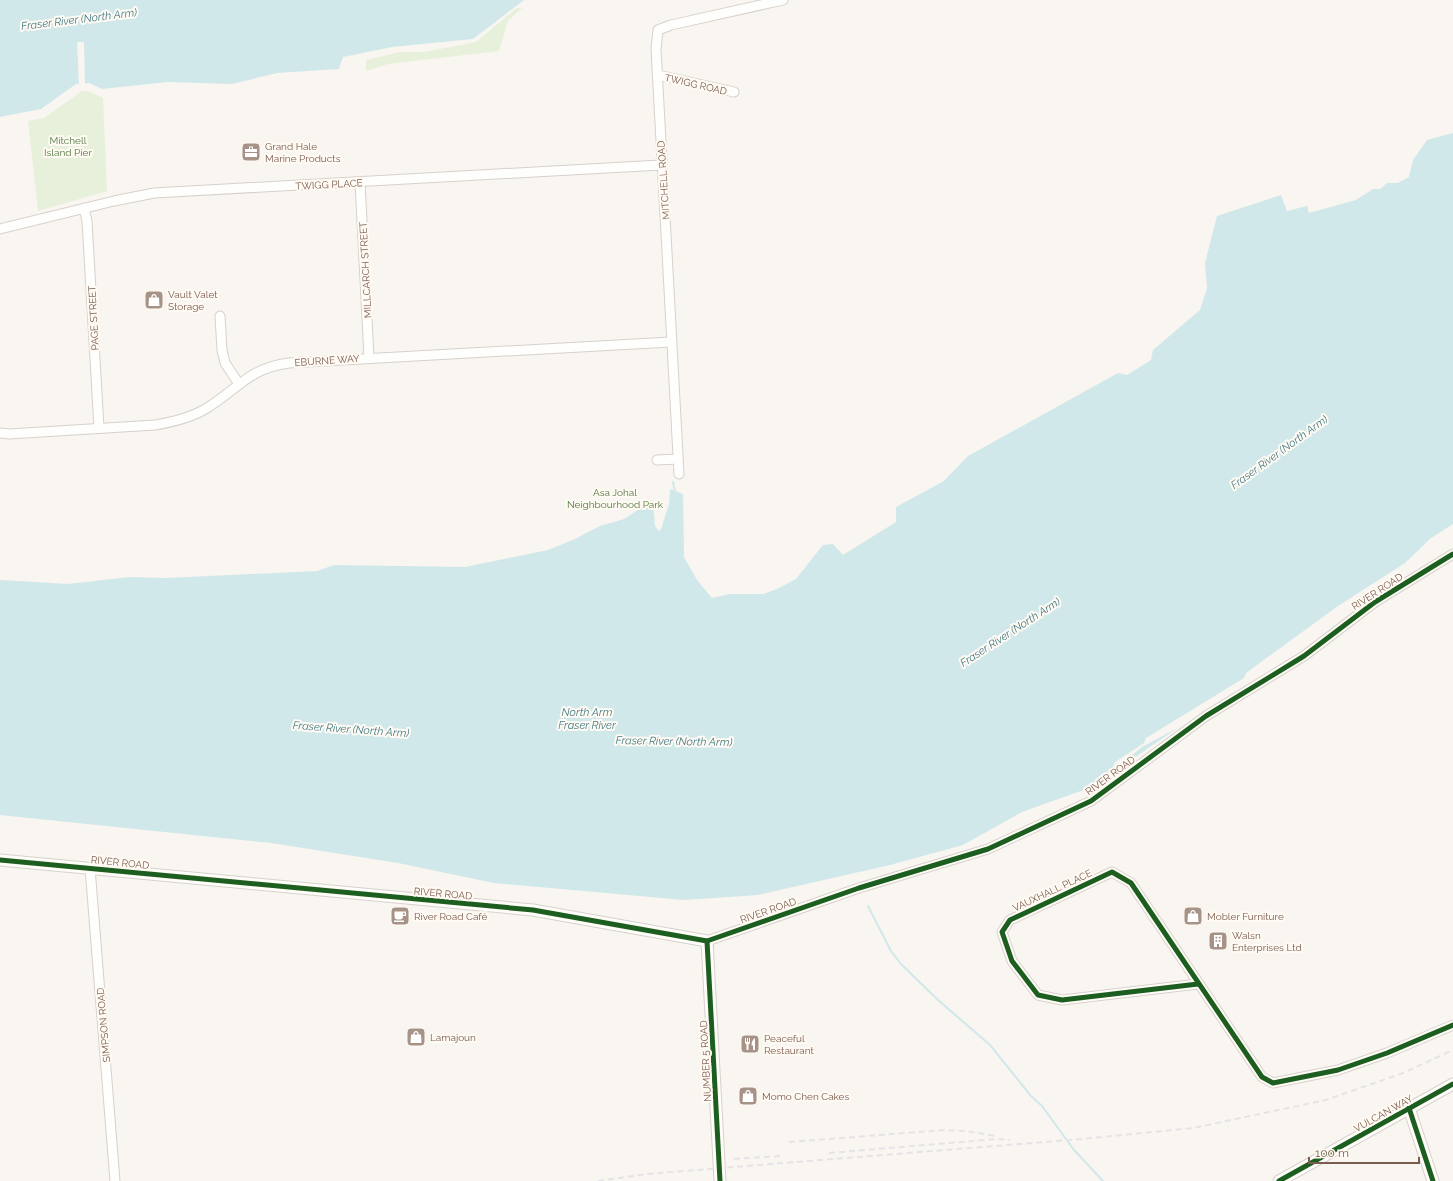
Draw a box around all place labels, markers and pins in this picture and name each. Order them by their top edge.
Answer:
office icon: Grand Hale Marine Products [240,141,262,163]
place label: Grand Hale Marine Products [265,141,341,164]
shop icon: Vault Valet Storage [143,289,165,311]
place label: Vault Valet Storage [168,289,218,312]
cafe icon: River Road Café [389,905,411,927]
shop icon: Mobler Furniture [1182,905,1204,927]
place label: River Road Café [414,911,487,922]
place label: Mobler Furniture [1207,911,1284,922]
building icon: Walsn Enterprises Ltd [1207,930,1229,952]
place label: Walsn Enterprises Ltd [1232,930,1302,953]
shop icon: Lamajoun [405,1026,427,1048]
place label: Lamajoun [430,1032,476,1043]
restaurant icon: Peaceful Restaurant [739,1033,761,1055]
place label: Peaceful Restaurant [764,1033,815,1056]
shop icon: Momo Chen Cakes [737,1085,759,1107]
place label: Momo Chen Cakes [762,1091,849,1102]

